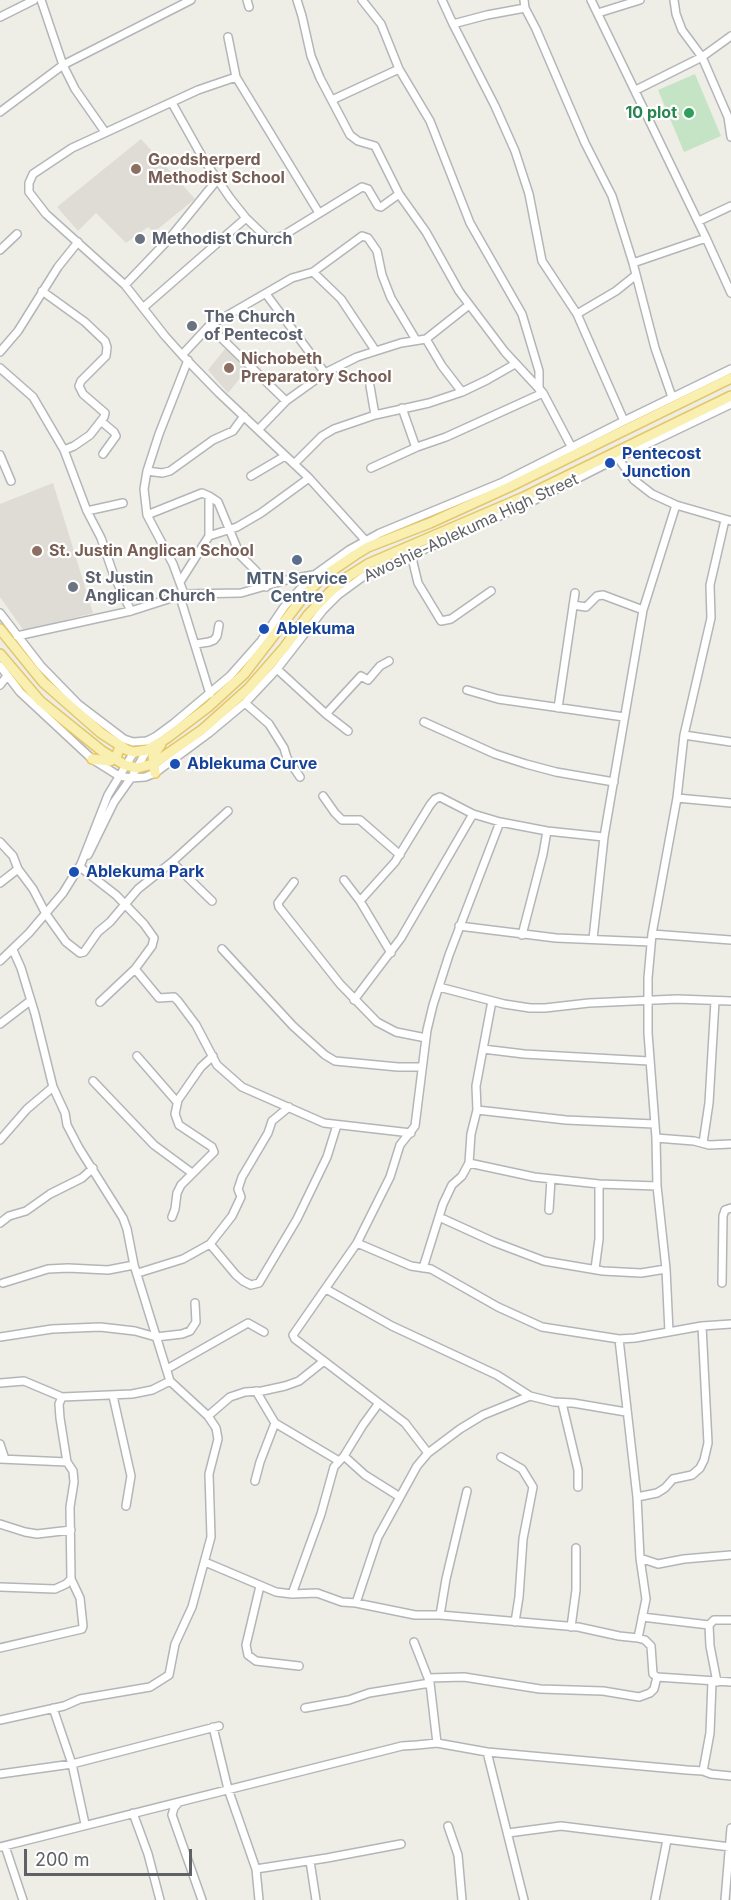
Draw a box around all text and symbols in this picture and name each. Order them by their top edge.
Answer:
place label: 10 plot [625,103,677,123]
marker: 10 plot [682,106,696,120]
place label: Goodsherperd Methodist School [148,150,285,188]
marker: Goodsherperd Methodist School [129,162,143,176]
place label: Methodist Church [152,229,292,249]
marker: Methodist Church [133,232,147,246]
place label: The Church of Pentecost [204,307,303,345]
marker: The Church of Pentecost [185,319,199,333]
place label: Nichobeth Preparatory School [241,349,392,387]
marker: Nichobeth Preparatory School [222,361,236,375]
place label: Pentecost Junction [622,444,701,482]
marker: Pentecost Junction [603,456,617,470]
street label: Awoshie-Ablekuma High Street [361,470,581,586]
place label: St. Justin Anglican School [49,541,254,561]
marker: St. Justin Anglican School [30,544,44,558]
marker: MTN Service Centre [290,553,304,567]
place label: St Justin Anglican Church [85,568,216,606]
place label: MTN Service Centre [246,569,348,607]
marker: St Justin Anglican Church [66,580,80,594]
place label: Ablekuma [276,619,355,639]
marker: Ablekuma [257,622,271,636]
place label: Ablekuma Curve [187,754,317,774]
marker: Ablekuma Curve [168,757,182,771]
place label: Ablekuma Park [86,862,204,882]
marker: Ablekuma Park [67,865,81,879]
scale bar [27,1837,195,1875]
text: 200 m [35,1849,90,1870]

